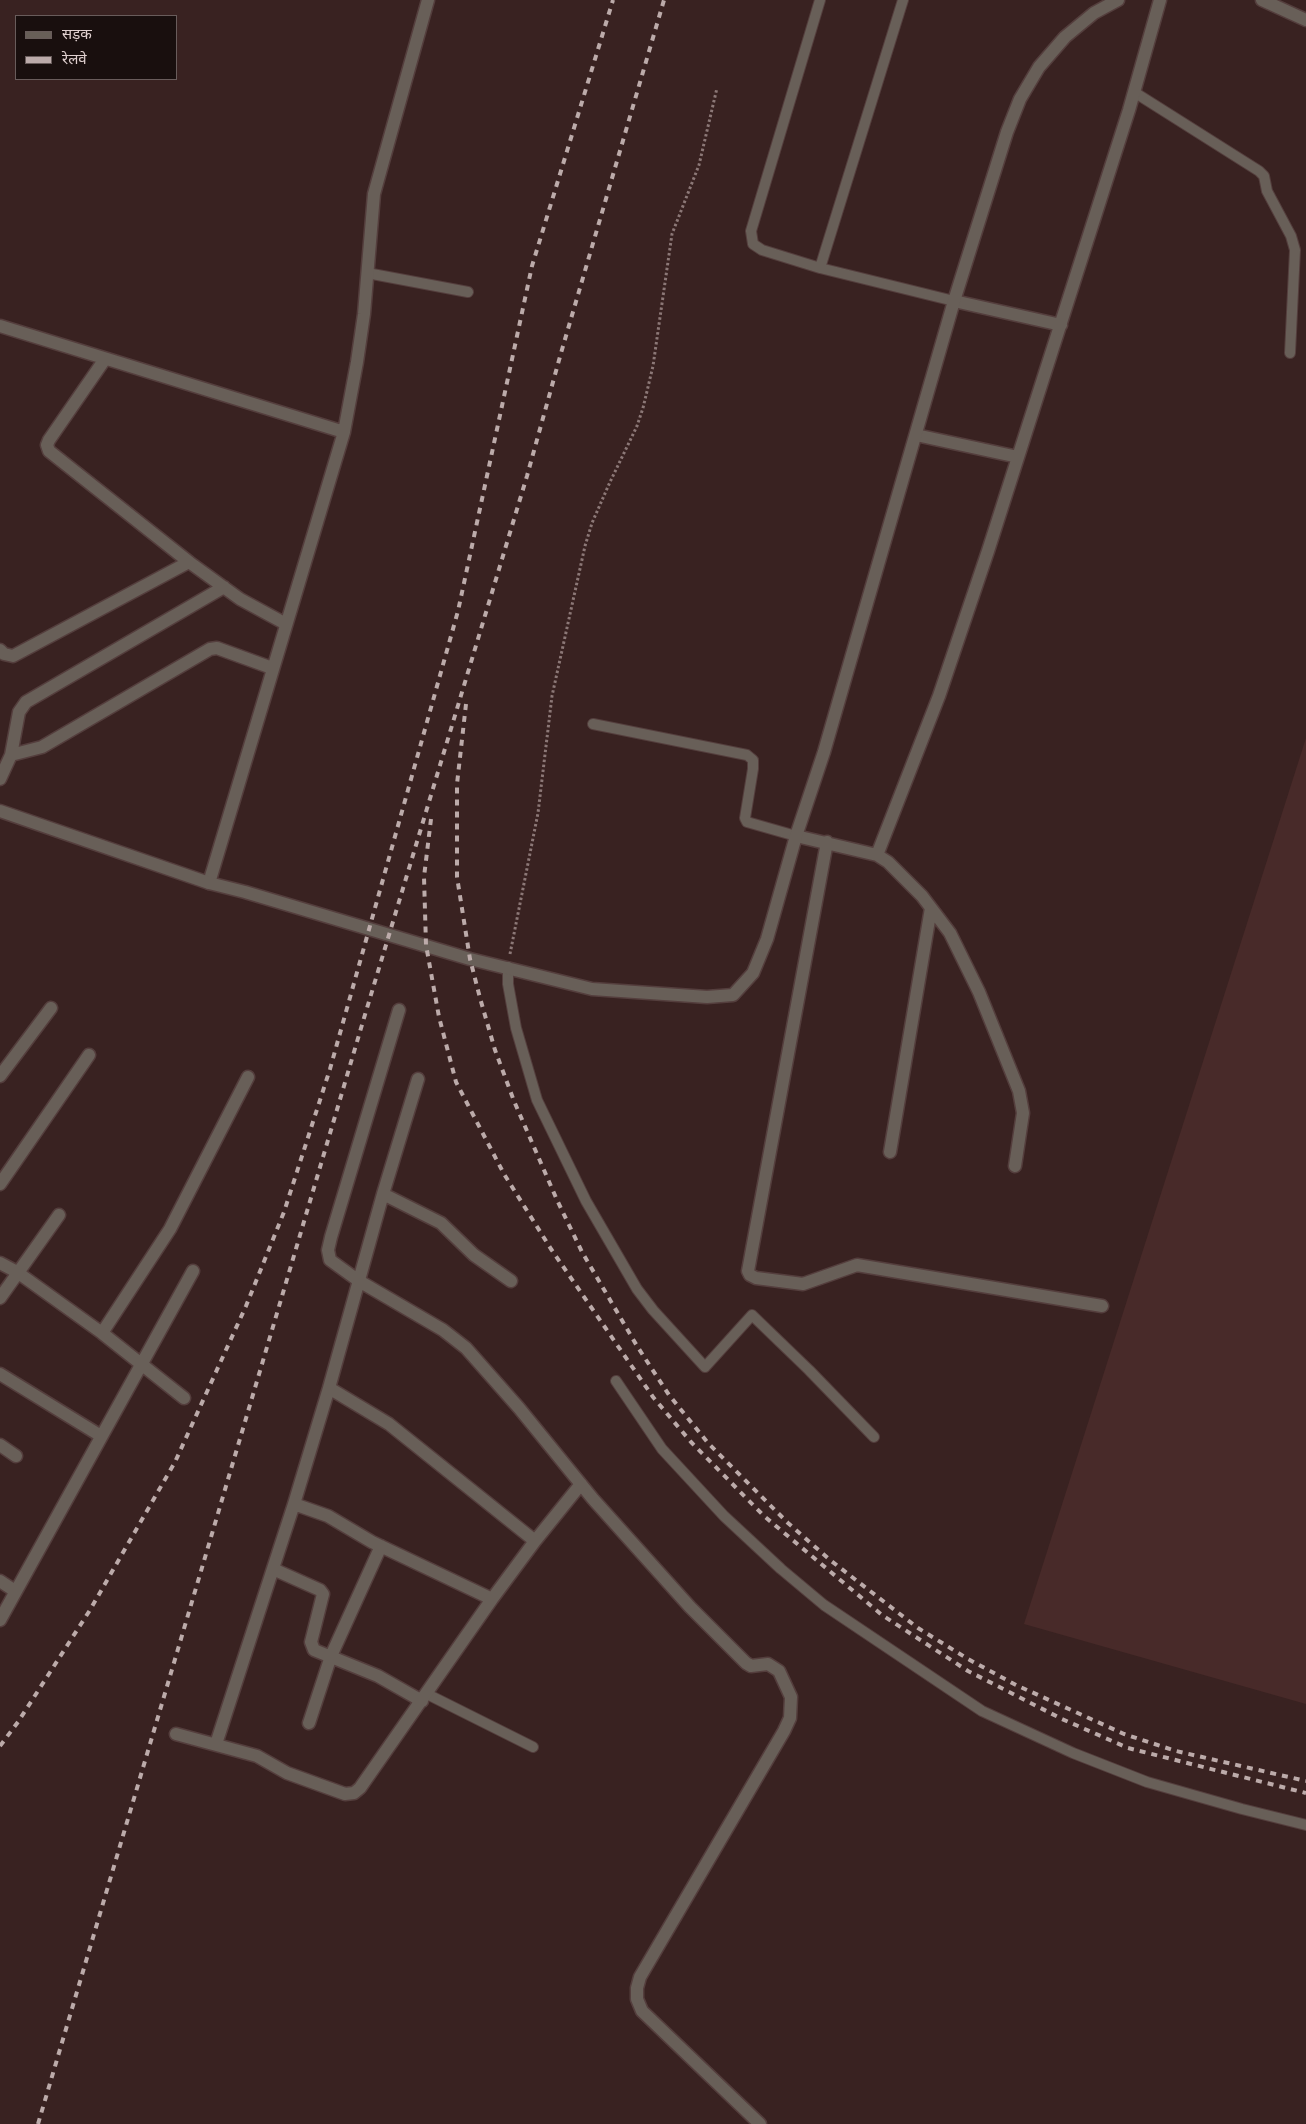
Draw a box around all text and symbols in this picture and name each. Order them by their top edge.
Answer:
legend [15,15,178,80]
text: सड़क [62,24,92,43]
text: रेलवे [62,49,87,68]

